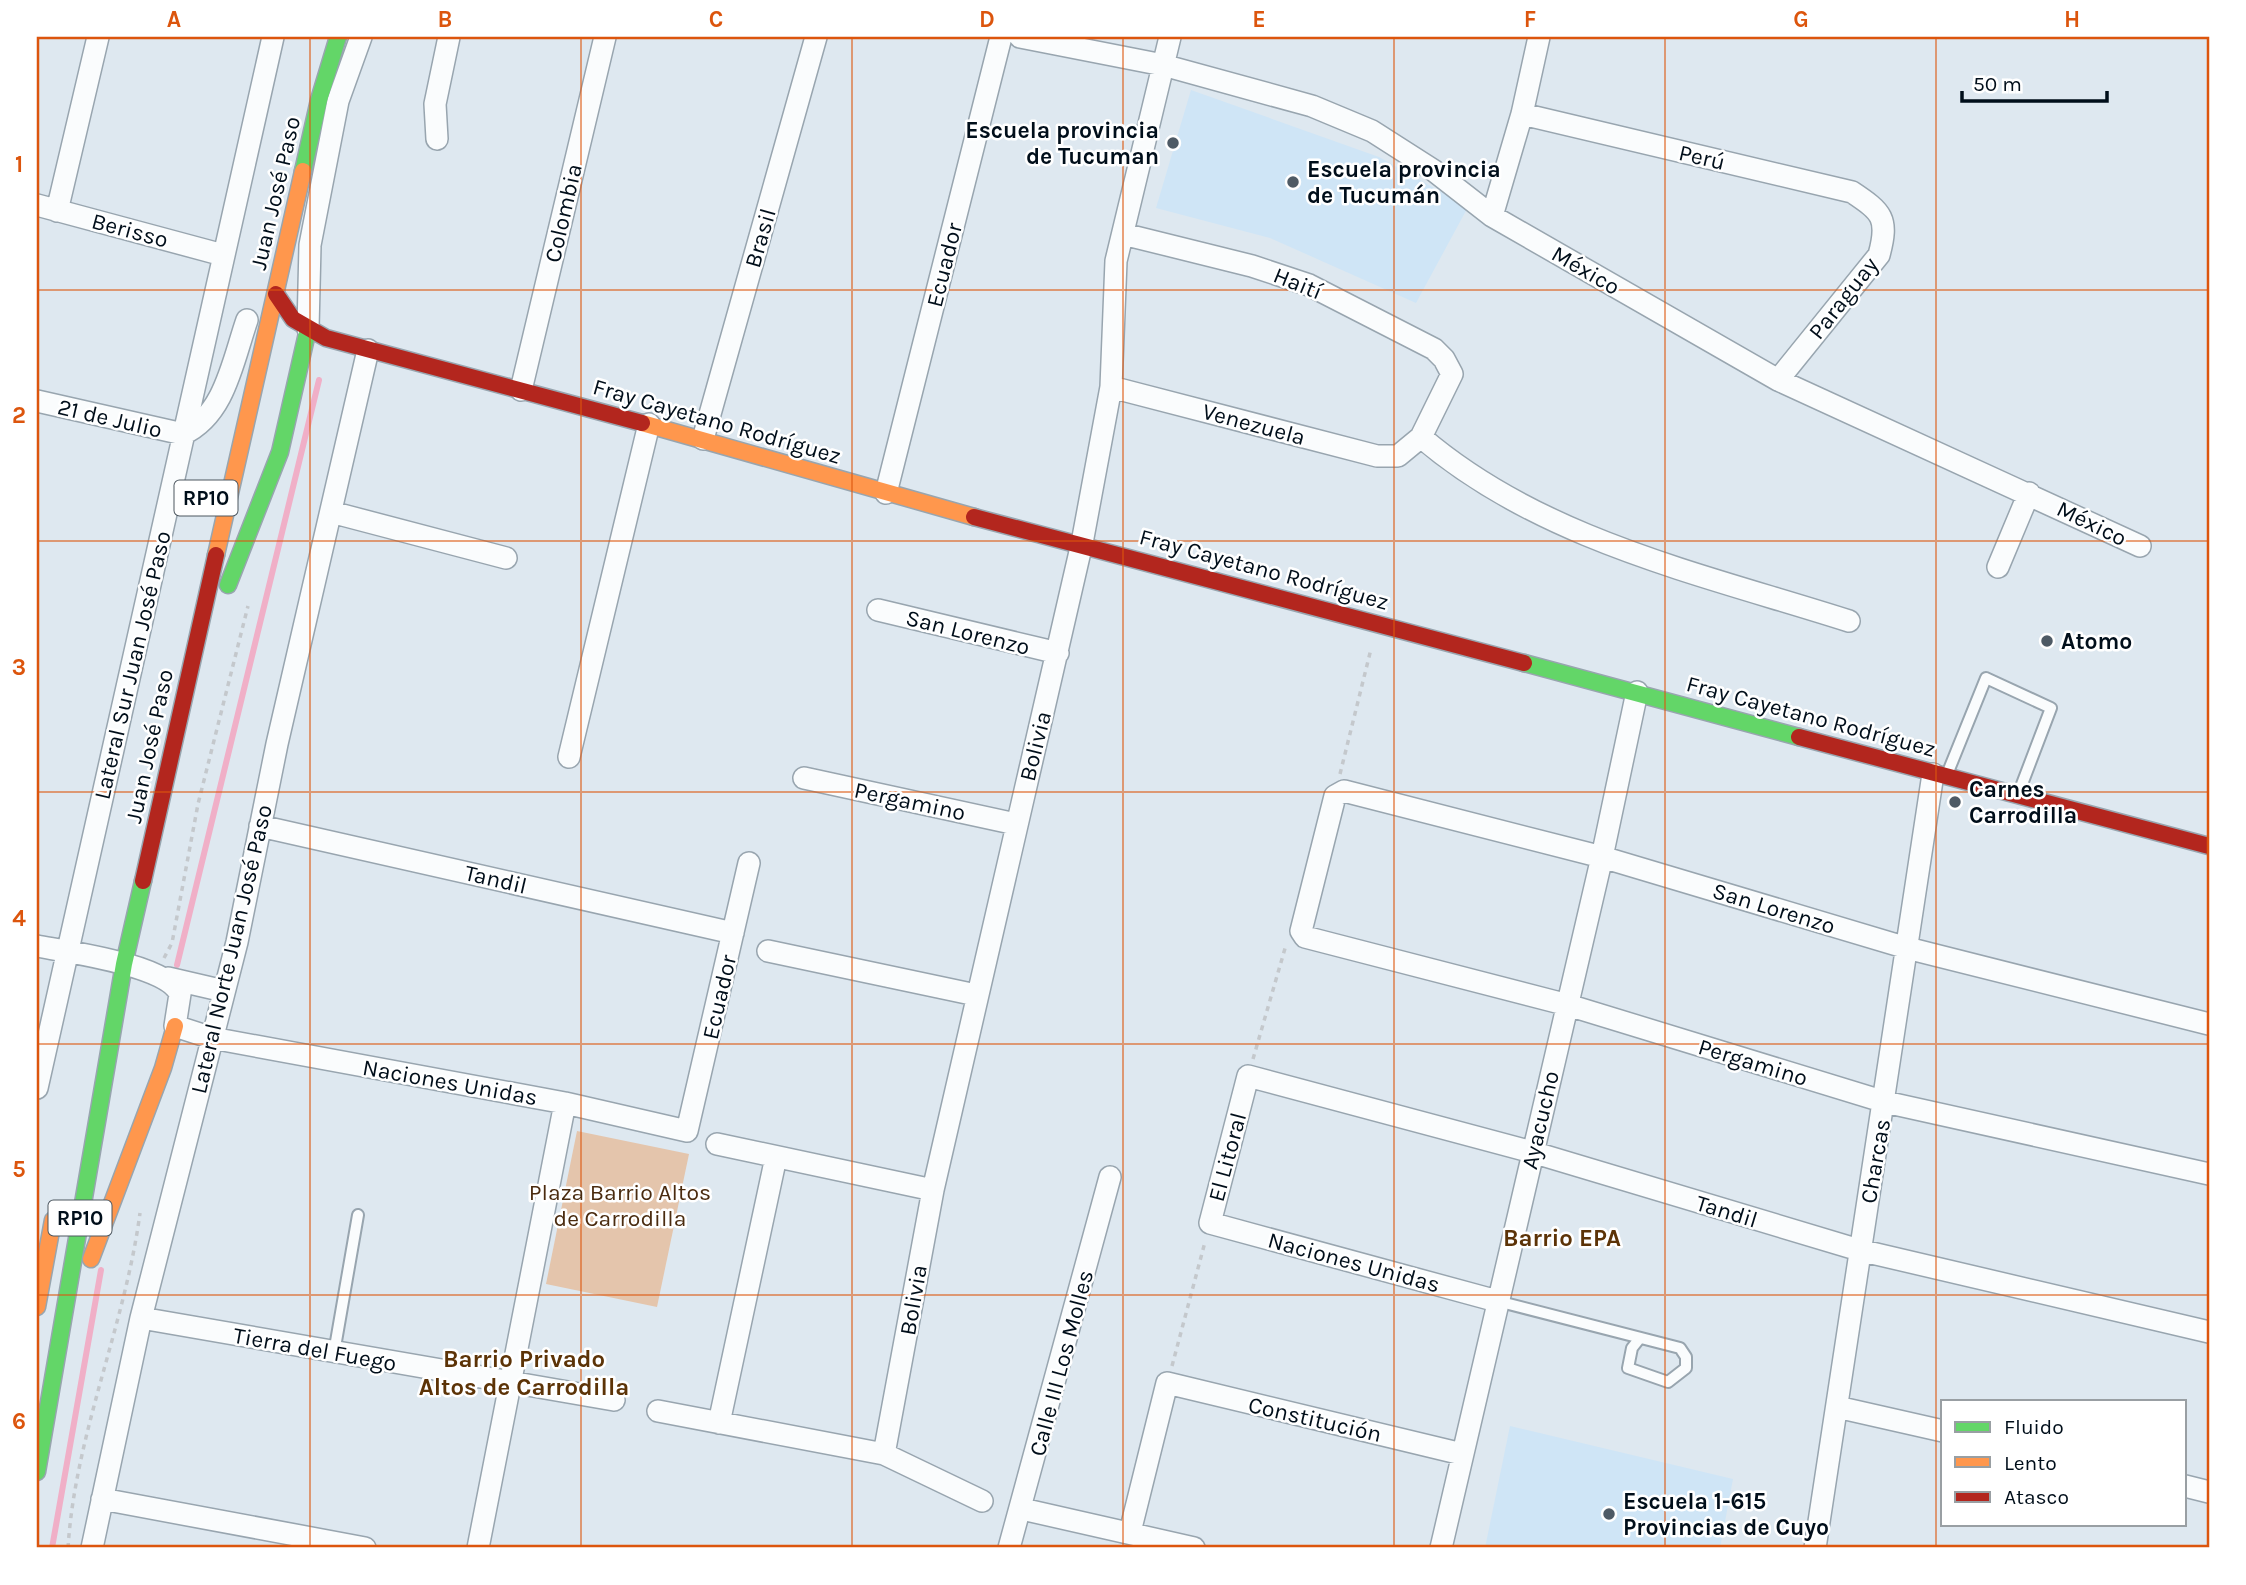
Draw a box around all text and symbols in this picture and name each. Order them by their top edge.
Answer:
text: A [167,6,181,33]
text: B [438,6,452,33]
text: C [709,6,723,33]
text: D [979,6,995,33]
text: E [1252,6,1266,33]
text: F [1524,6,1536,33]
text: G [1793,6,1809,33]
text: H [2064,6,2080,33]
scale bar [1962,60,2108,104]
text: 50 m [1973,72,2022,96]
street label: Juan José Paso [245,114,306,272]
place label: Escuela provincia de Tucuman [965,117,1159,170]
marker: Escuela provincia de Tucuman [1165,135,1181,151]
street label: Perú [1676,139,1728,176]
text: 1 [15,151,23,178]
place label: Escuela provincia de Tucumán [1307,156,1501,209]
street label: Colombia [539,161,588,265]
marker: Escuela provincia de Tucumán [1285,174,1301,190]
street label: Brasil [739,205,782,271]
street label: Berisso [89,207,171,254]
street label: Ecuador [921,220,968,310]
street label: México [1547,240,1625,301]
street label: Paraguay [1803,252,1884,345]
street label: Haití [1269,262,1326,305]
street label: Fray Cayetano Rodríguez [590,373,844,470]
street label: 21 de Julio [55,393,165,444]
street label: Venezuela [1199,398,1308,451]
text: 2 [12,402,26,429]
road number: RP10 [174,480,238,516]
street label: México [2052,495,2131,552]
street label: Fray Cayetano Rodríguez [1136,523,1391,616]
street label: Lateral Sur Juan José Paso [88,528,176,802]
street label: San Lorenzo [903,604,1033,661]
place label: Atomo [2061,628,2132,655]
marker: Atomo [2039,633,2055,649]
text: 3 [12,654,26,681]
street label: Juan José Paso [119,667,179,825]
street label: Fray Cayetano Rodríguez [1683,670,1938,763]
street label: Bolivia [1014,708,1057,784]
place label: Carnes Carrodilla [1969,776,2077,829]
street label: Pergamino [852,777,968,826]
marker: Carnes Carrodilla [1947,794,1963,810]
street label: Lateral Norte Juan José Paso [185,802,278,1096]
street label: Tandil [462,859,530,900]
street label: San Lorenzo [1709,877,1838,940]
text: 4 [12,905,26,932]
street label: Ecuador [697,952,742,1042]
street label: Pergamino [1695,1033,1811,1092]
street label: Naciones Unidas [360,1054,539,1111]
street label: Ayacucho [1516,1068,1565,1172]
street label: El Litoral [1203,1110,1252,1205]
street label: Charcas [1855,1117,1896,1206]
text: 5 [12,1156,26,1183]
park label: Plaza Barrio Altos de Carrodilla [529,1179,711,1232]
street label: Tandil [1693,1189,1761,1234]
road number: RP10 [48,1200,112,1236]
district label: Barrio EPA [1503,1224,1621,1252]
street label: Naciones Unidas [1265,1227,1443,1298]
street label: Bolivia [894,1263,933,1338]
street label: Calle III Los Molles [1024,1267,1099,1459]
street label: Tierra del Fuego [231,1322,399,1377]
district label: Barrio Privado Altos de Carrodilla [419,1345,629,1401]
street label: Constitución [1246,1391,1384,1448]
legend [1941,1400,2186,1526]
text: 6 [12,1408,26,1435]
text: Fluido [2004,1415,2064,1439]
text: Lento [2004,1451,2057,1475]
text: Atasco [2004,1485,2069,1509]
place label: Escuela 1-615 Provincias de Cuyo [1623,1488,1829,1541]
marker: Escuela 1-615 Provincias de Cuyo [1601,1506,1617,1522]

